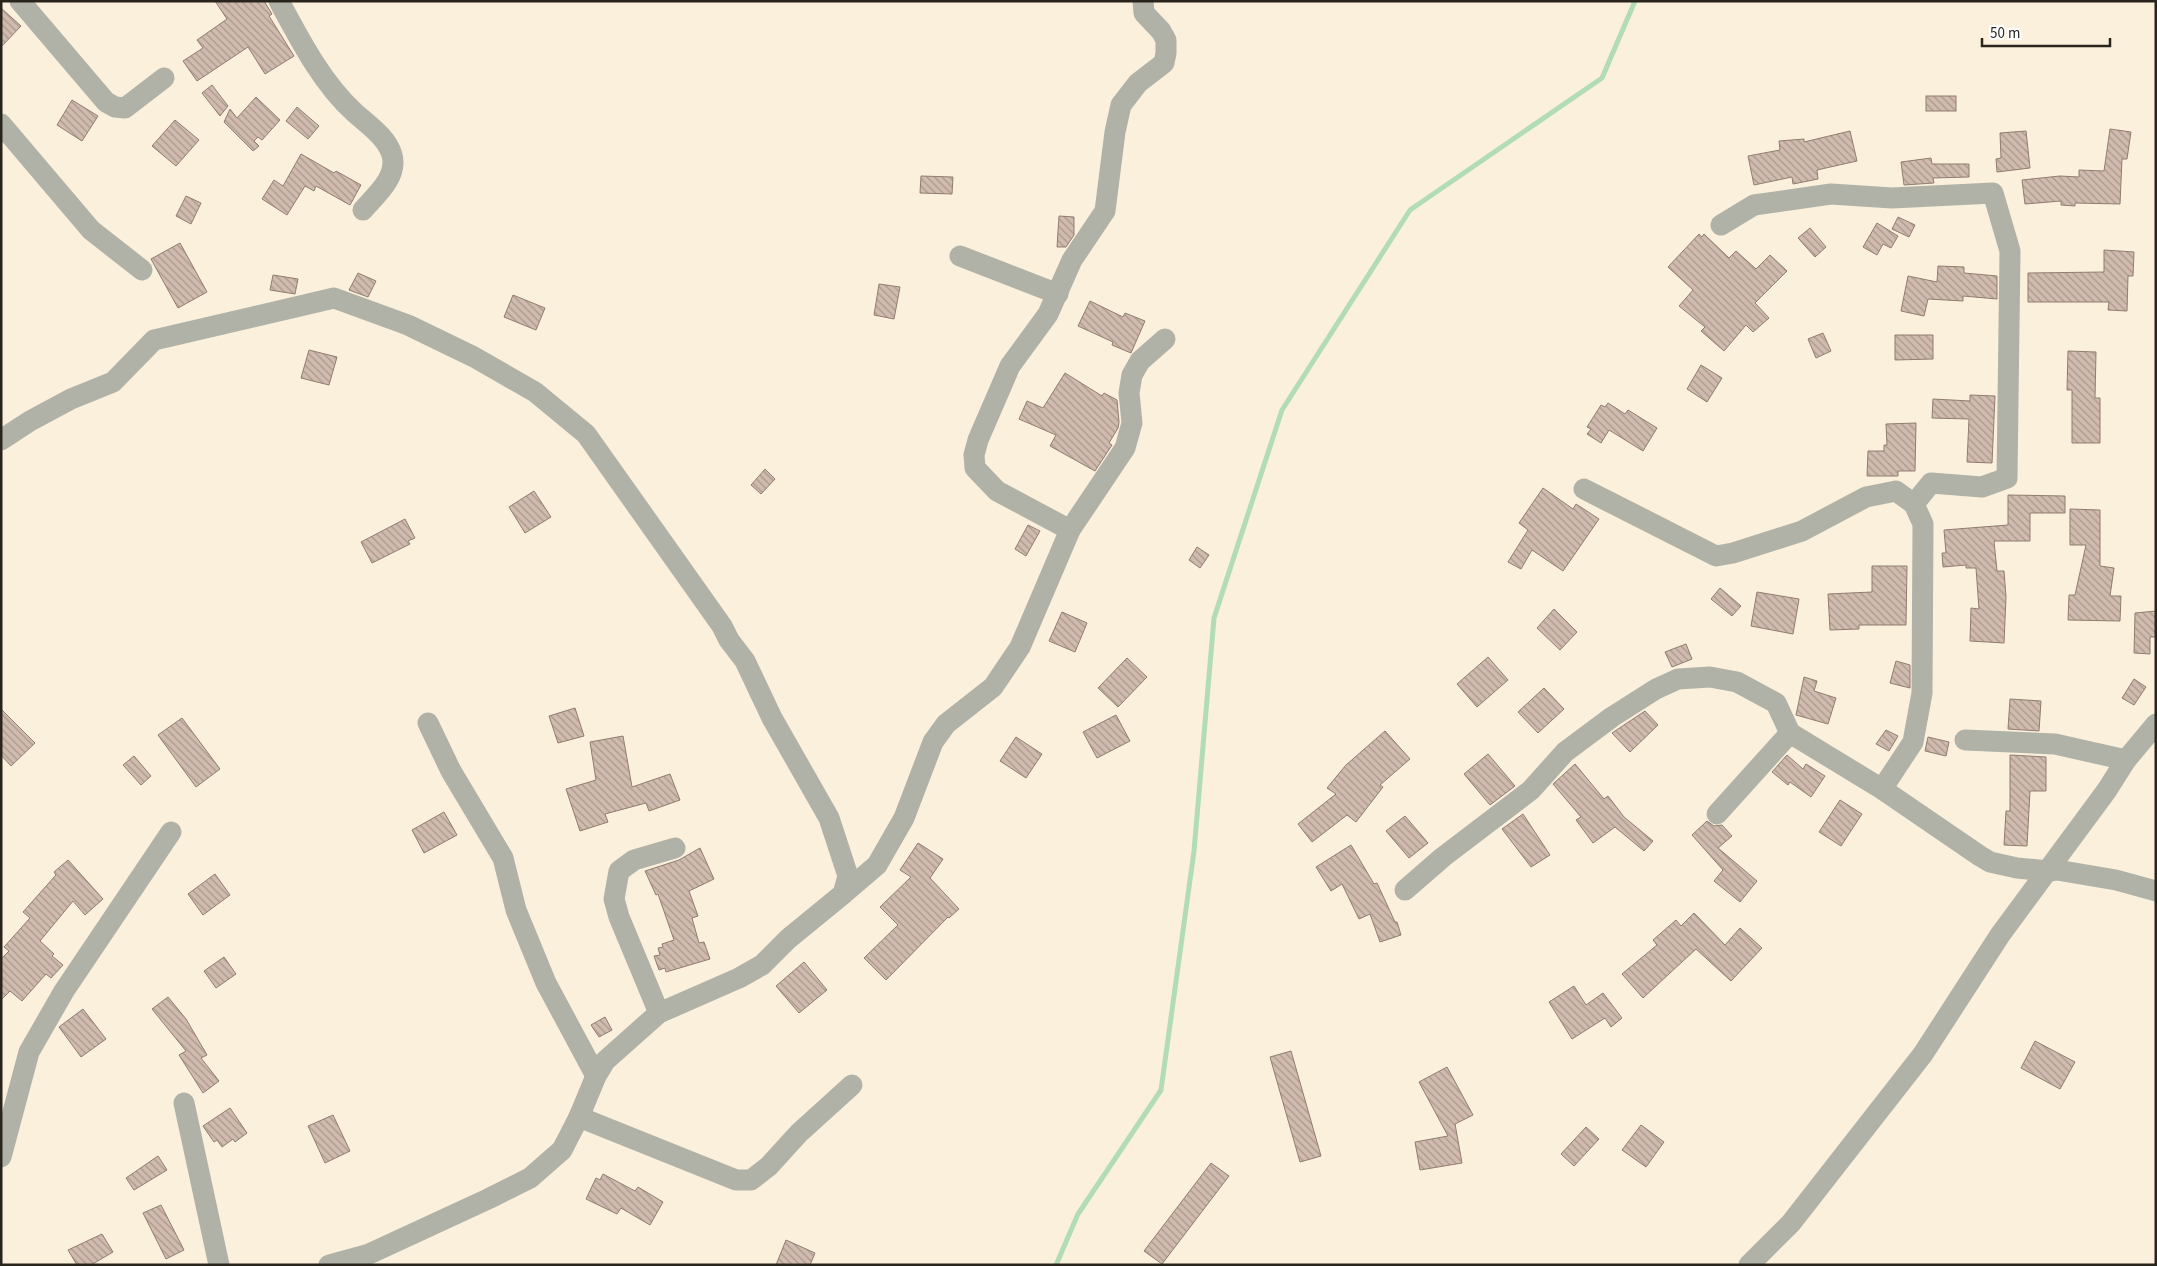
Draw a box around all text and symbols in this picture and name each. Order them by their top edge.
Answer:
scale bar [1982,15,2110,47]
text: 50 m [1990,23,2020,44]

